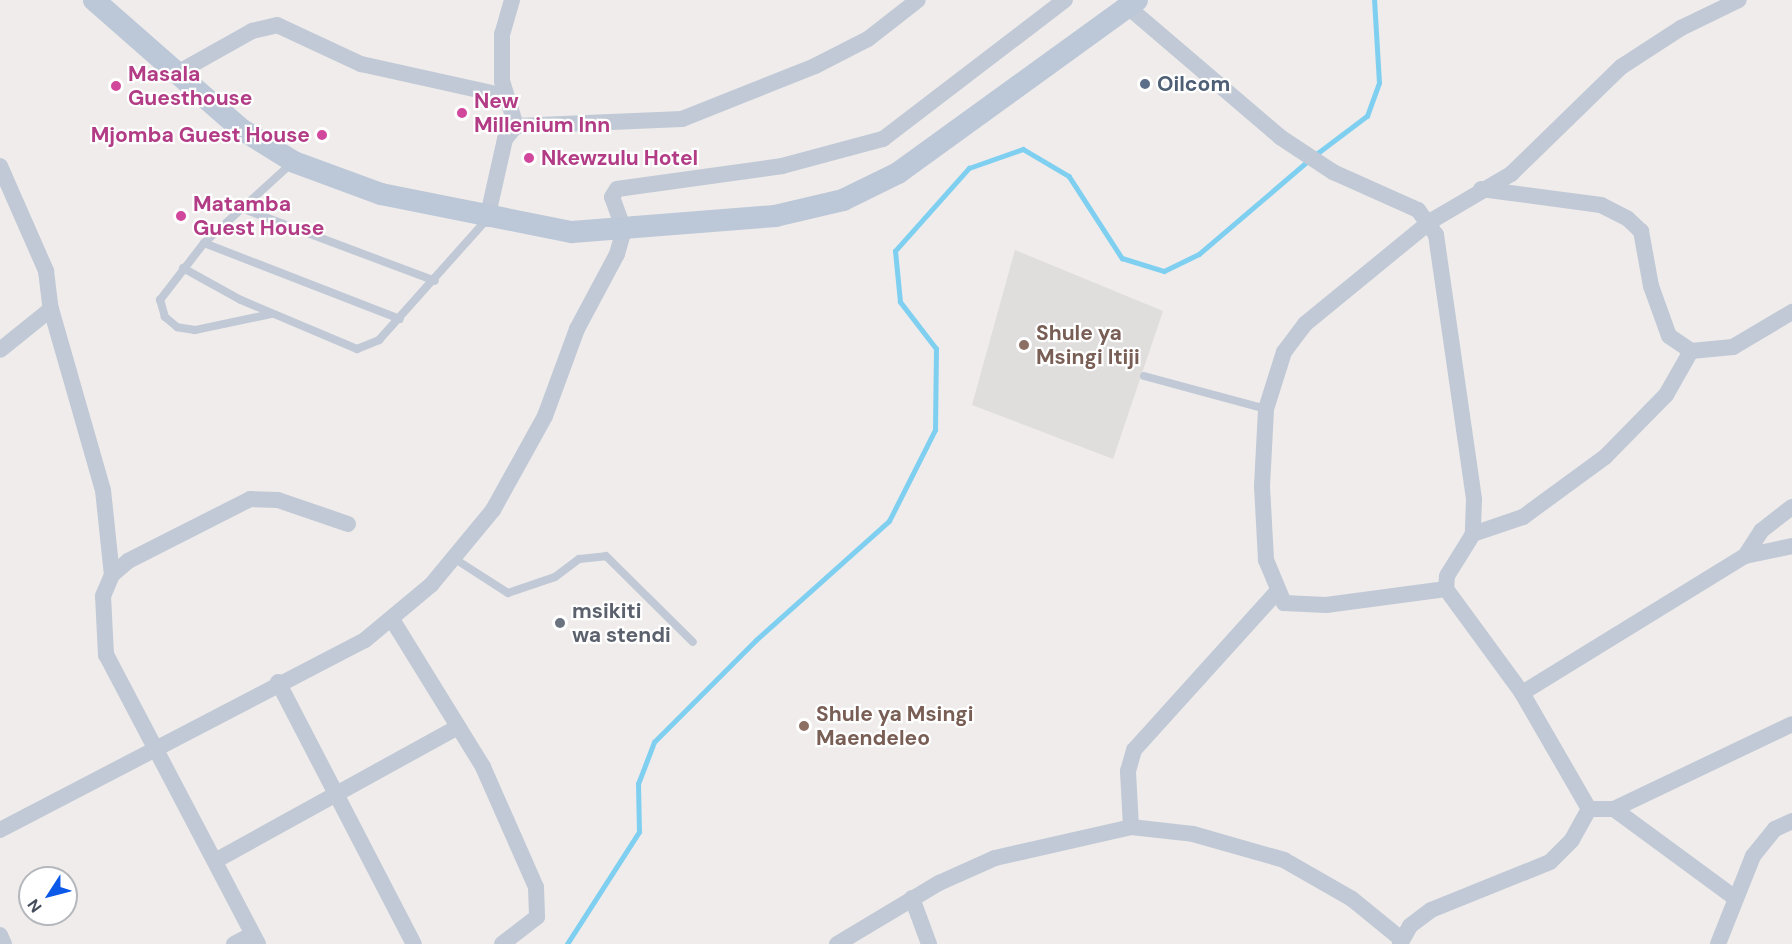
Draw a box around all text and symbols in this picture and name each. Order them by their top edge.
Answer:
place label: Masala Guesthouse [128,61,252,111]
place label: Oilcom [1157,71,1230,97]
marker: Oilcom [1138,77,1152,91]
marker: Masala Guesthouse [109,79,123,93]
place label: New Millenium Inn [474,88,610,138]
marker: New Millenium Inn [455,106,469,120]
place label: Mjomba Guest House [91,122,310,148]
marker: Mjomba Guest House [315,128,329,142]
place label: Nkewzulu Hotel [541,145,698,171]
marker: Nkewzulu Hotel [522,151,536,165]
place label: Matamba Guest House [193,191,324,241]
marker: Matamba Guest House [174,209,188,223]
place label: Shule ya Msingi Itiji [1036,320,1140,370]
marker: Shule ya Msingi Itiji [1017,338,1031,352]
place label: msikiti wa stendi [572,598,671,648]
marker: msikiti wa stendi [553,616,567,630]
place label: Shule ya Msingi Maendeleo [816,701,974,751]
marker: Shule ya Msingi Maendeleo [797,719,811,733]
north arrow [18,866,78,926]
text: N [23,895,47,917]

